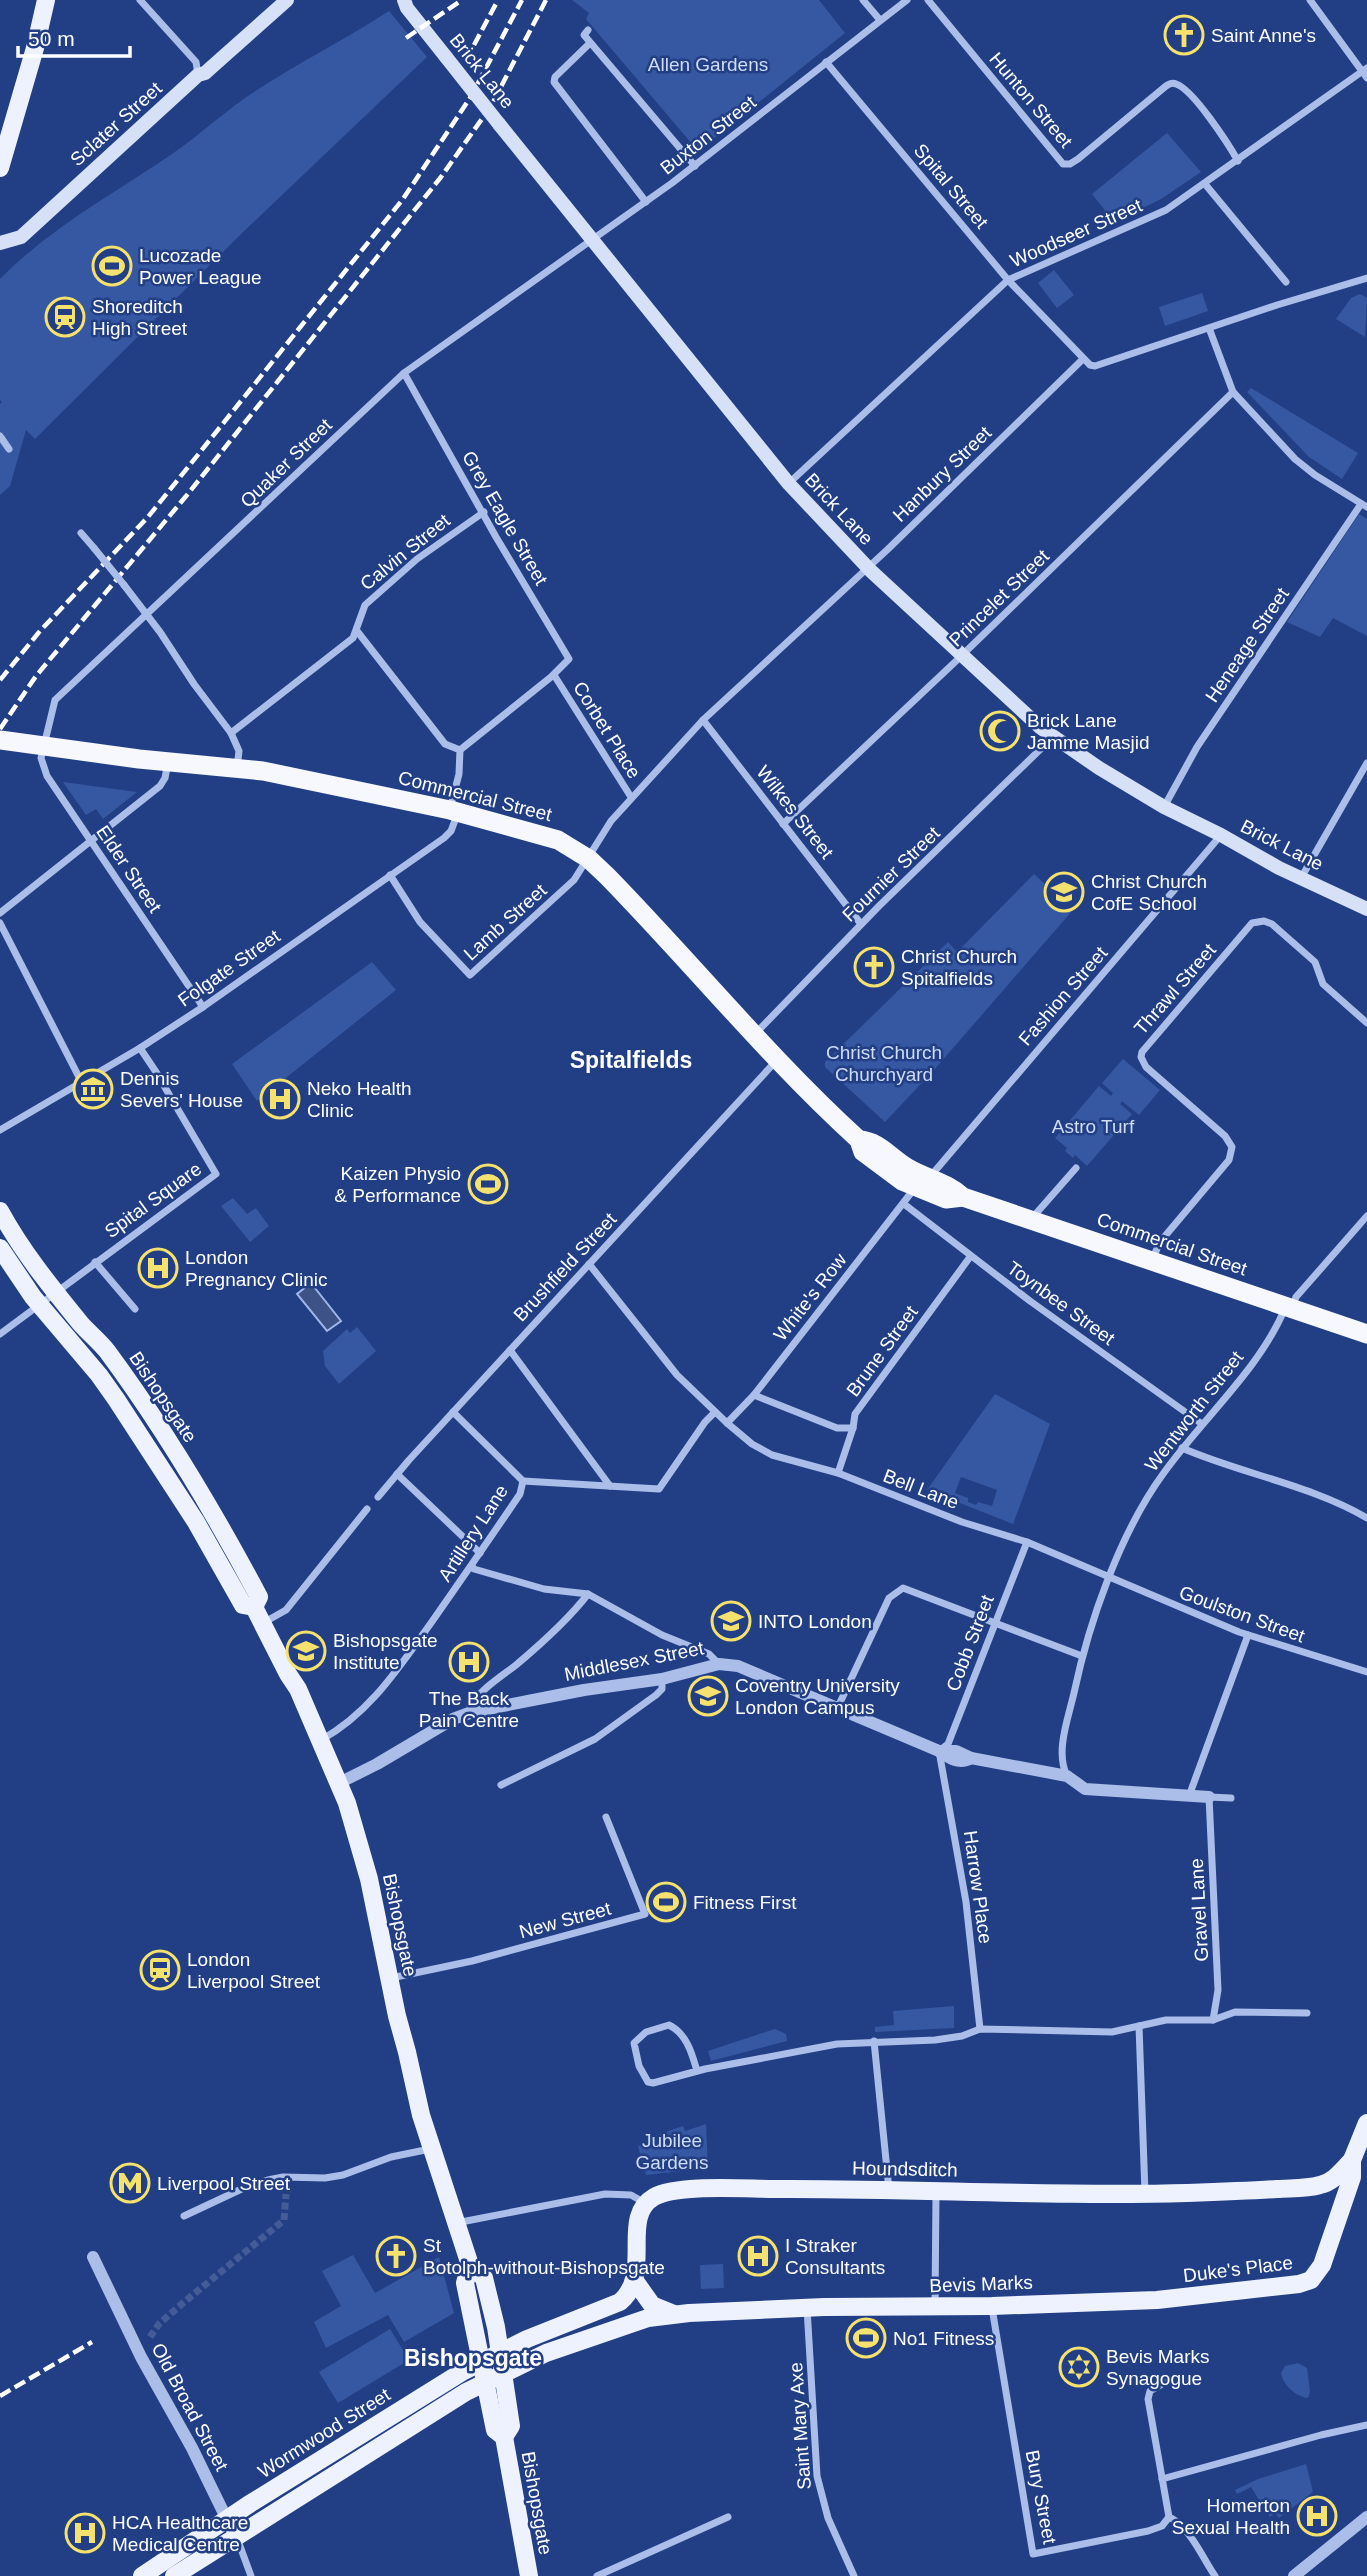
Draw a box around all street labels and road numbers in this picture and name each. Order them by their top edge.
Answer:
street label: Brick Lane [446,30,518,112]
street label: Hunton Street [985,48,1077,152]
street label: Sclater Street [66,77,166,170]
street label: Buxton Street [656,91,760,179]
street label: Spital Street [910,140,993,233]
street label: Woodseer Street [1007,194,1146,272]
street label: Quaker Street [236,414,336,512]
street label: Hanbury Street [889,422,996,526]
street label: Grey Eagle Street [458,447,552,589]
street label: Brick Lane [801,469,877,549]
street label: Calvin Street [356,509,454,594]
street label: Princelet Street [945,545,1054,651]
street label: Heneage Street [1201,583,1293,706]
street label: Corbet Place [569,678,645,782]
street label: Wilkes Street [752,761,838,863]
street label: Commercial Street [396,767,555,825]
street label: Brick Lane [1237,815,1327,875]
street label: Elder Street [92,822,166,917]
street label: Fournier Street [838,822,944,926]
street label: Lamb Street [460,879,551,964]
street label: Folgate Street [174,925,284,1011]
street label: Thrawl Street [1130,939,1220,1039]
street label: Fashion Street [1015,942,1112,1050]
street label: Spital Square [101,1158,205,1242]
street label: Brushfield Street [509,1208,621,1326]
street label: Commercial Street [1094,1208,1250,1280]
street label: White's Row [769,1249,851,1345]
street label: Toynbee Street [1003,1257,1119,1349]
street label: Brune Street [842,1301,922,1400]
street label: Wentworth Street [1141,1346,1248,1475]
street label: Bishopsgate [125,1348,201,1446]
street label: Bell Lane [880,1465,962,1513]
street label: Artillery Lane [434,1481,512,1585]
street label: Goulston Street [1176,1582,1308,1647]
street label: Cobb Street [942,1591,998,1694]
street label: Middlesex Street [563,1637,706,1685]
street label: Harrow Place [960,1829,996,1945]
street label: Gravel Lane [1186,1858,1212,1962]
street label: Bishopsgate [379,1872,421,1978]
street label: New Street [517,1898,614,1942]
street label: Houndsditch [852,2158,958,2180]
street label: Duke's Place [1182,2252,1294,2286]
street label: Bevis Marks [929,2272,1033,2296]
street label: Old Broad Street [148,2340,233,2475]
street label: Saint Mary Axe [785,2362,815,2490]
street label: Wormwood Street [254,2384,395,2482]
street label: Bury Street [1022,2448,1061,2546]
street label: Bishopsgate [518,2450,556,2556]

